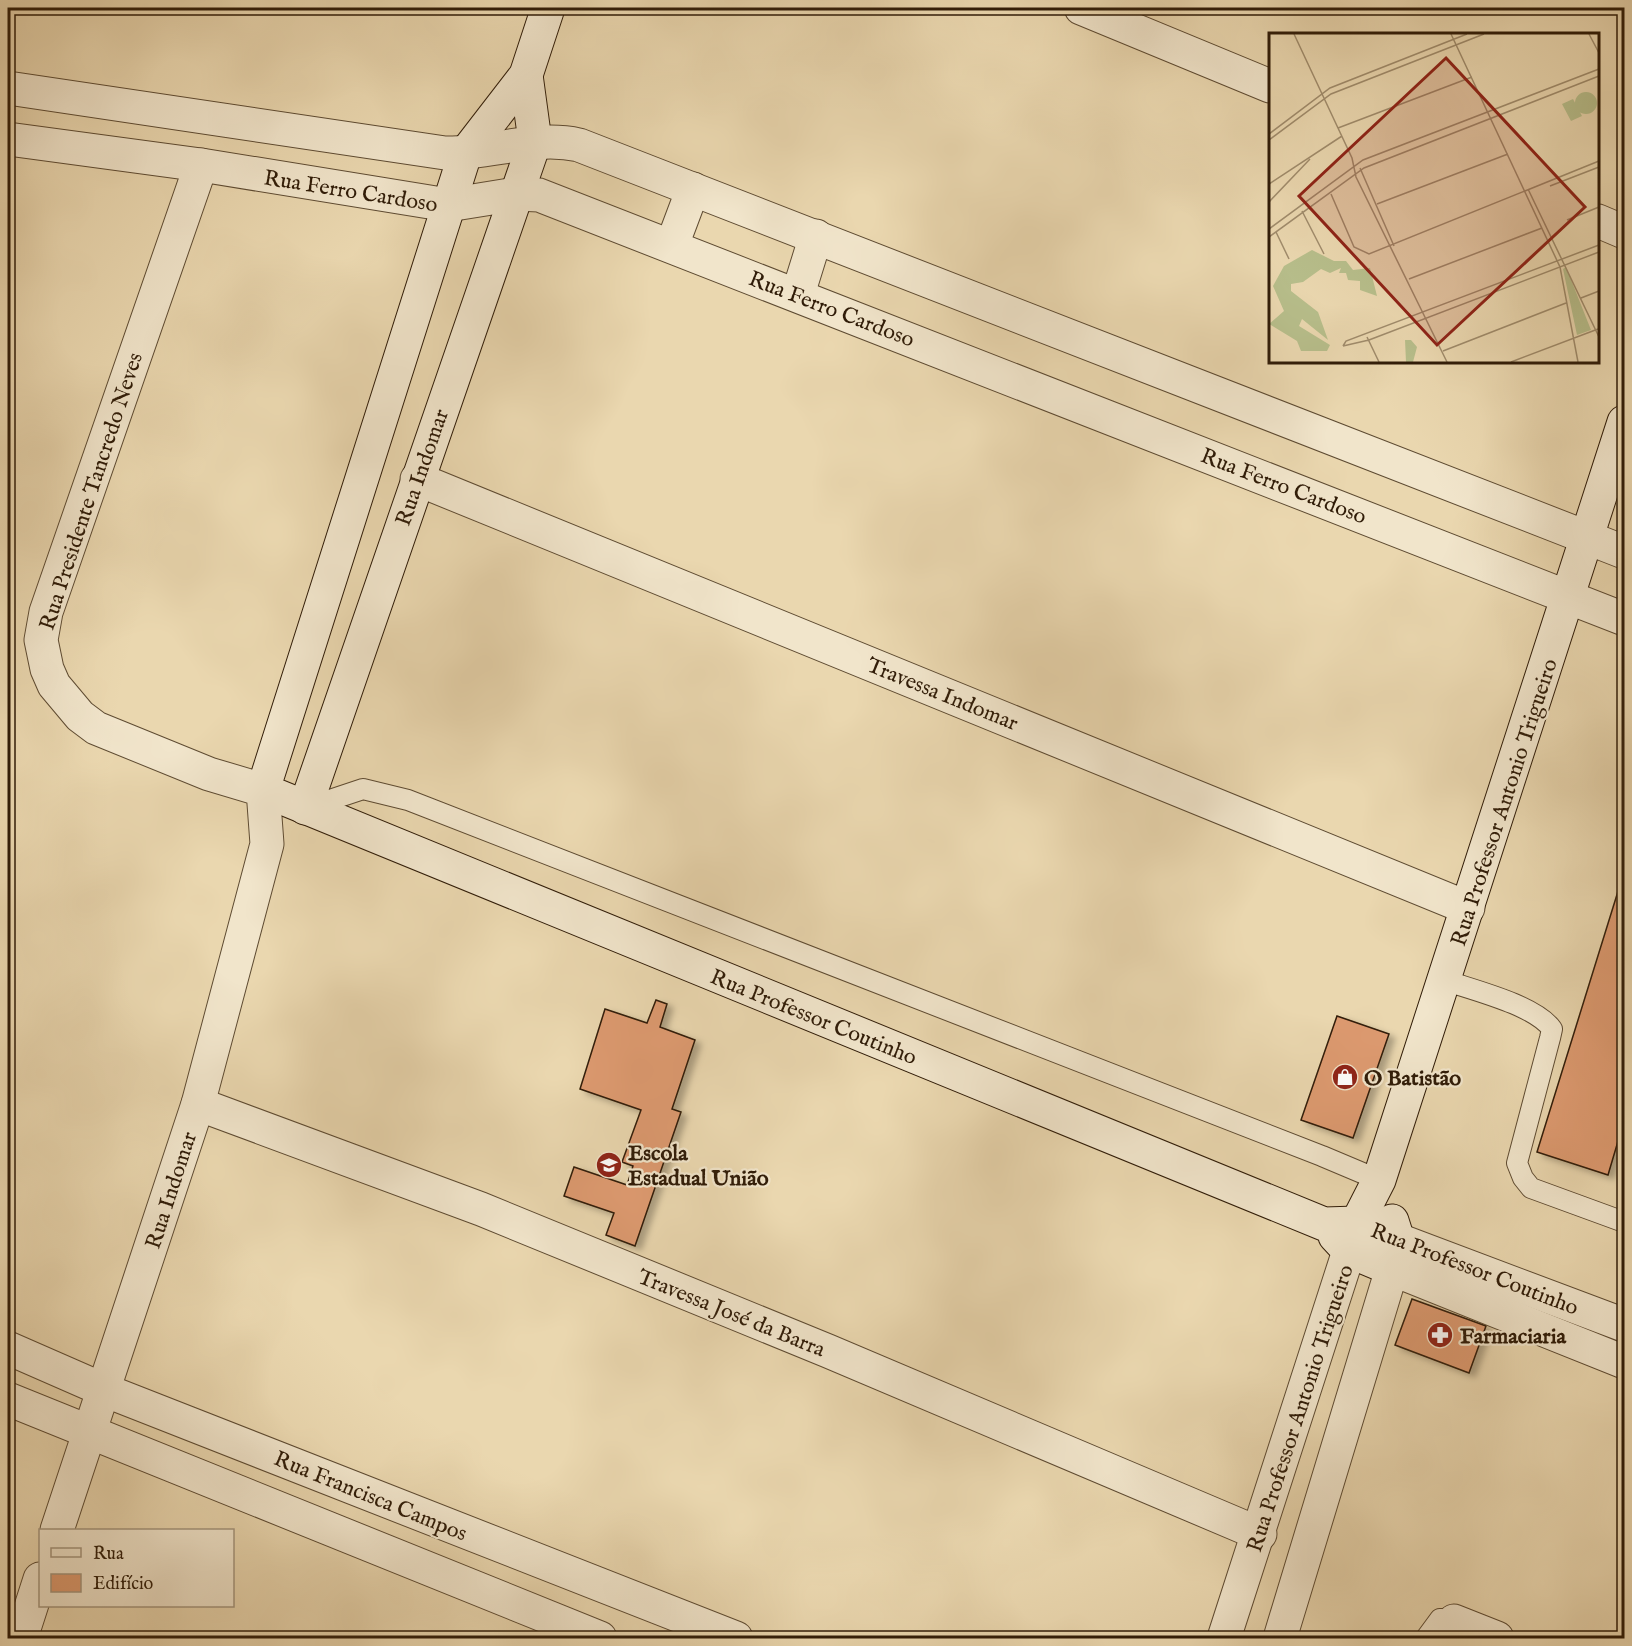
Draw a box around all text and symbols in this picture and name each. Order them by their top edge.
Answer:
inset map [1269,33,1599,363]
street label: Rua Ferro Cardoso [262,164,440,220]
street label: Rua Ferro Cardoso [744,265,918,354]
street label: Rua Presidente Tancredo Neves [34,349,150,634]
street label: Rua Indomar [390,406,456,530]
street label: Rua Ferro Cardoso [1196,442,1370,531]
street label: Travessa Indomar [863,652,1022,738]
street label: Rua Professor Antonio Trigueiro [1445,655,1565,950]
street label: Rua Professor Coutinho [706,964,921,1072]
shop icon: O Batistão [1330,1062,1360,1092]
place label: O Batistão [1364,1065,1461,1093]
street label: Rua Indomar [140,1128,204,1253]
place label: Escola Estadual União [628,1140,769,1193]
school or university icon: Escola Estadual União [594,1150,624,1180]
street label: Rua Professor Coutinho [1366,1217,1582,1323]
street label: Rua Professor Antonio Trigueiro [1241,1261,1361,1556]
street label: Travessa José da Barra [633,1263,830,1364]
pharmacy icon: Farmaciaria [1425,1320,1455,1350]
place label: Farmaciaria [1460,1323,1567,1351]
street label: Rua Francisca Campos [270,1445,471,1548]
legend [39,1529,234,1607]
text: Rua [93,1543,124,1566]
text: Edifício [93,1573,154,1596]

